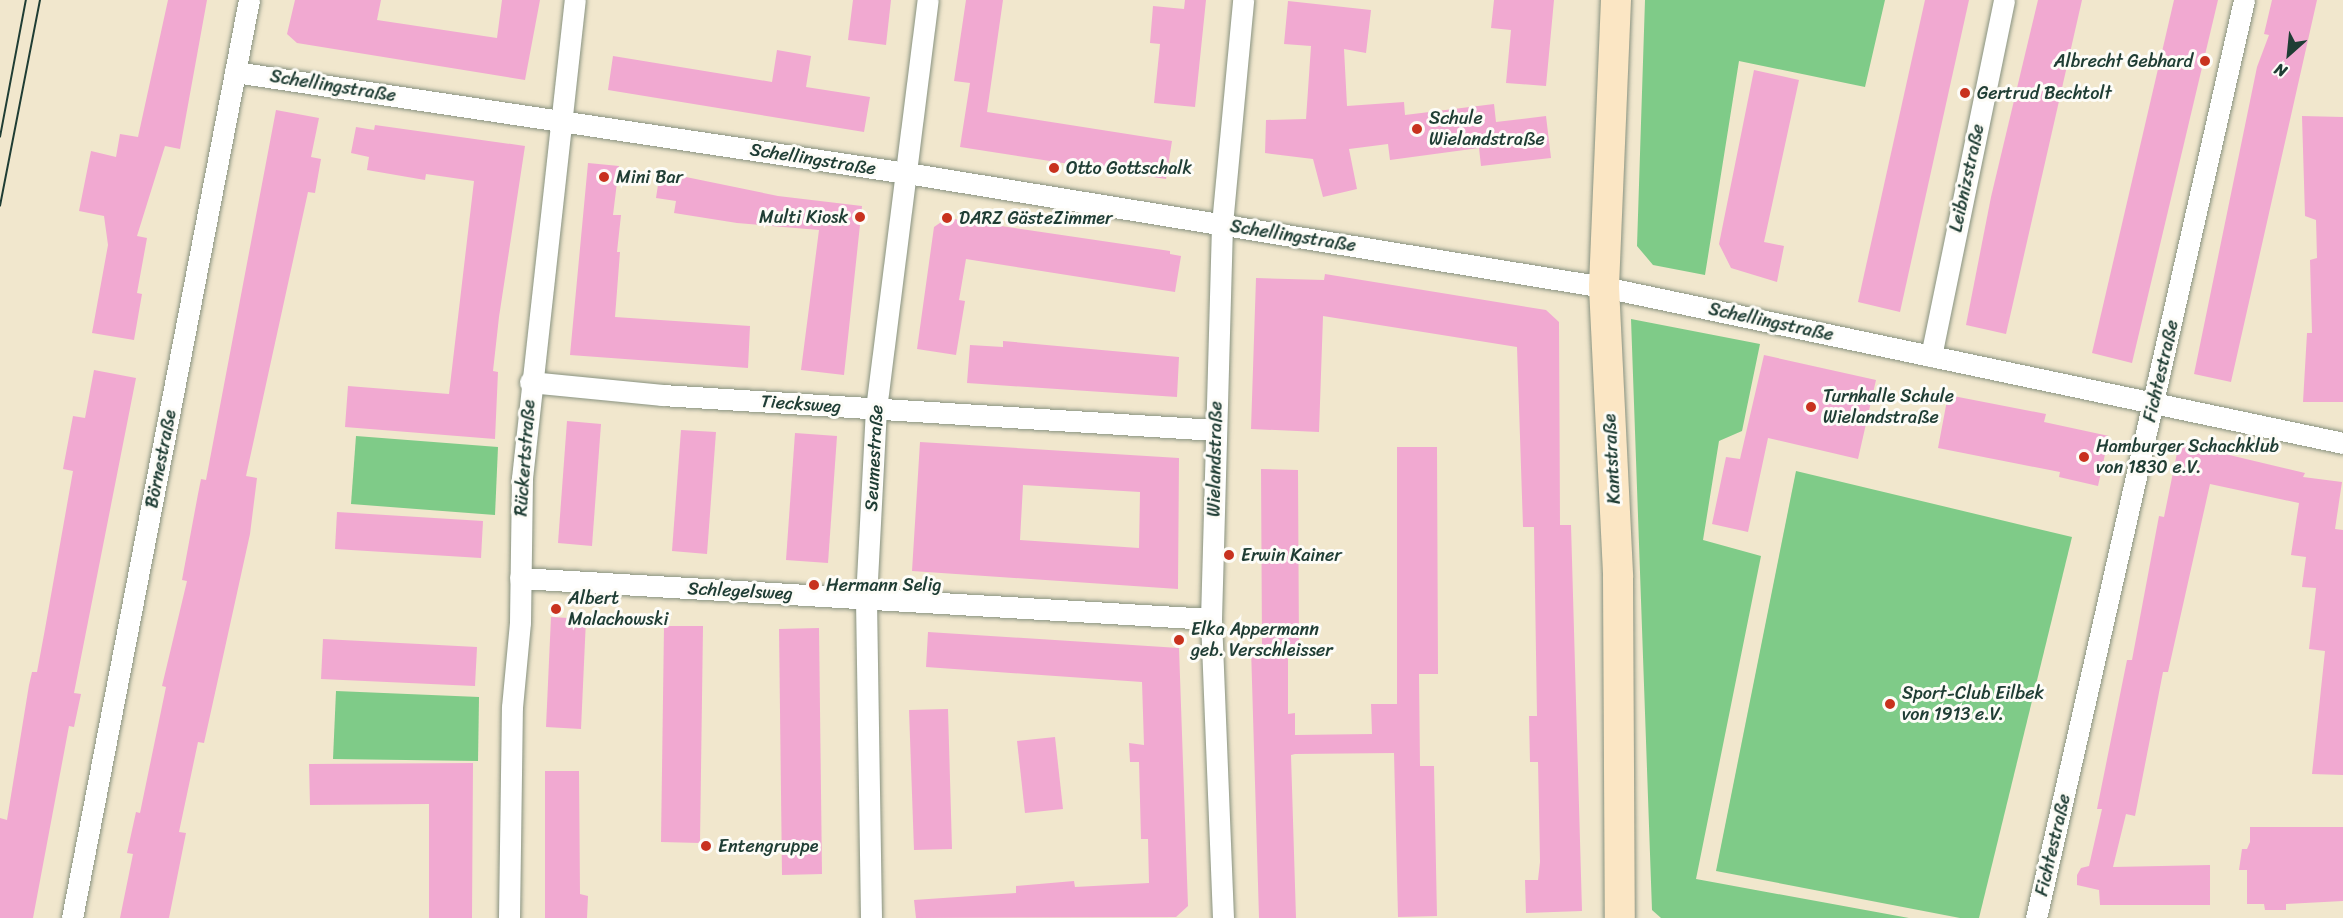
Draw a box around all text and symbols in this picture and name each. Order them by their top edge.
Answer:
north arrow [2259,24,2319,84]
place label: Albrecht Gebhard [2054,50,2193,72]
marker: Albrecht Gebhard [2198,54,2212,68]
text: N [2269,55,2292,86]
street label: Schellingstraße [268,65,398,107]
place label: Gertrud Bechtolt [1977,82,2112,104]
marker: Gertrud Bechtolt [1958,86,1972,100]
place label: Schule Wielandstraße [1429,108,1545,150]
marker: Schule Wielandstraße [1410,122,1424,136]
street label: Leibnizstraße [1945,122,1989,234]
street label: Schellingstraße [748,138,878,180]
place label: Otto Gottschalk [1066,157,1192,179]
marker: Otto Gottschalk [1047,161,1061,175]
place label: Mini Bar [616,166,683,188]
marker: Mini Bar [597,170,611,184]
place label: Multi Kiosk [758,206,848,228]
place label: DARZ GästeZimmer [959,207,1112,229]
marker: Multi Kiosk [853,210,867,224]
marker: DARZ GästeZimmer [940,211,954,225]
street label: Schellingstraße [1228,215,1358,257]
street label: Schellingstraße [1707,298,1835,346]
street label: Fichtestraße [2139,318,2183,424]
place label: Turnhalle Schule Wielandstraße [1823,386,1954,428]
street label: Tiecksweg [760,390,842,418]
street label: Rückertstraße [510,399,540,517]
marker: Turnhalle Schule Wielandstraße [1804,400,1818,414]
street label: Wielandstraße [1203,401,1227,517]
street label: Seumestraße [860,404,888,512]
street label: Börnestraße [141,408,181,510]
street label: Kantstraße [1599,413,1625,505]
place label: Hamburger Schachklub von 1830 e.V. [2096,436,2279,478]
marker: Hamburger Schachklub von 1830 e.V. [2077,450,2091,464]
place label: Erwin Kainer [1241,544,1341,566]
marker: Erwin Kainer [1222,548,1236,562]
place label: Hermann Selig [826,574,942,596]
street label: Schlegelsweg [687,577,793,605]
marker: Hermann Selig [807,578,821,592]
place label: Albert Malachowski [568,588,668,630]
marker: Albert Malachowski [549,602,563,616]
place label: Elka Appermann geb. Verschleisser [1191,619,1333,662]
marker: Elka Appermann geb. Verschleisser [1172,633,1186,647]
place label: Sport-Club Eilbek von 1913 e.V. [1902,683,2044,726]
marker: Sport-Club Eilbek von 1913 e.V. [1883,697,1897,711]
street label: Fichtestraße [2031,792,2075,898]
place label: Entengruppe [718,835,818,857]
marker: Entengruppe [699,839,713,853]

